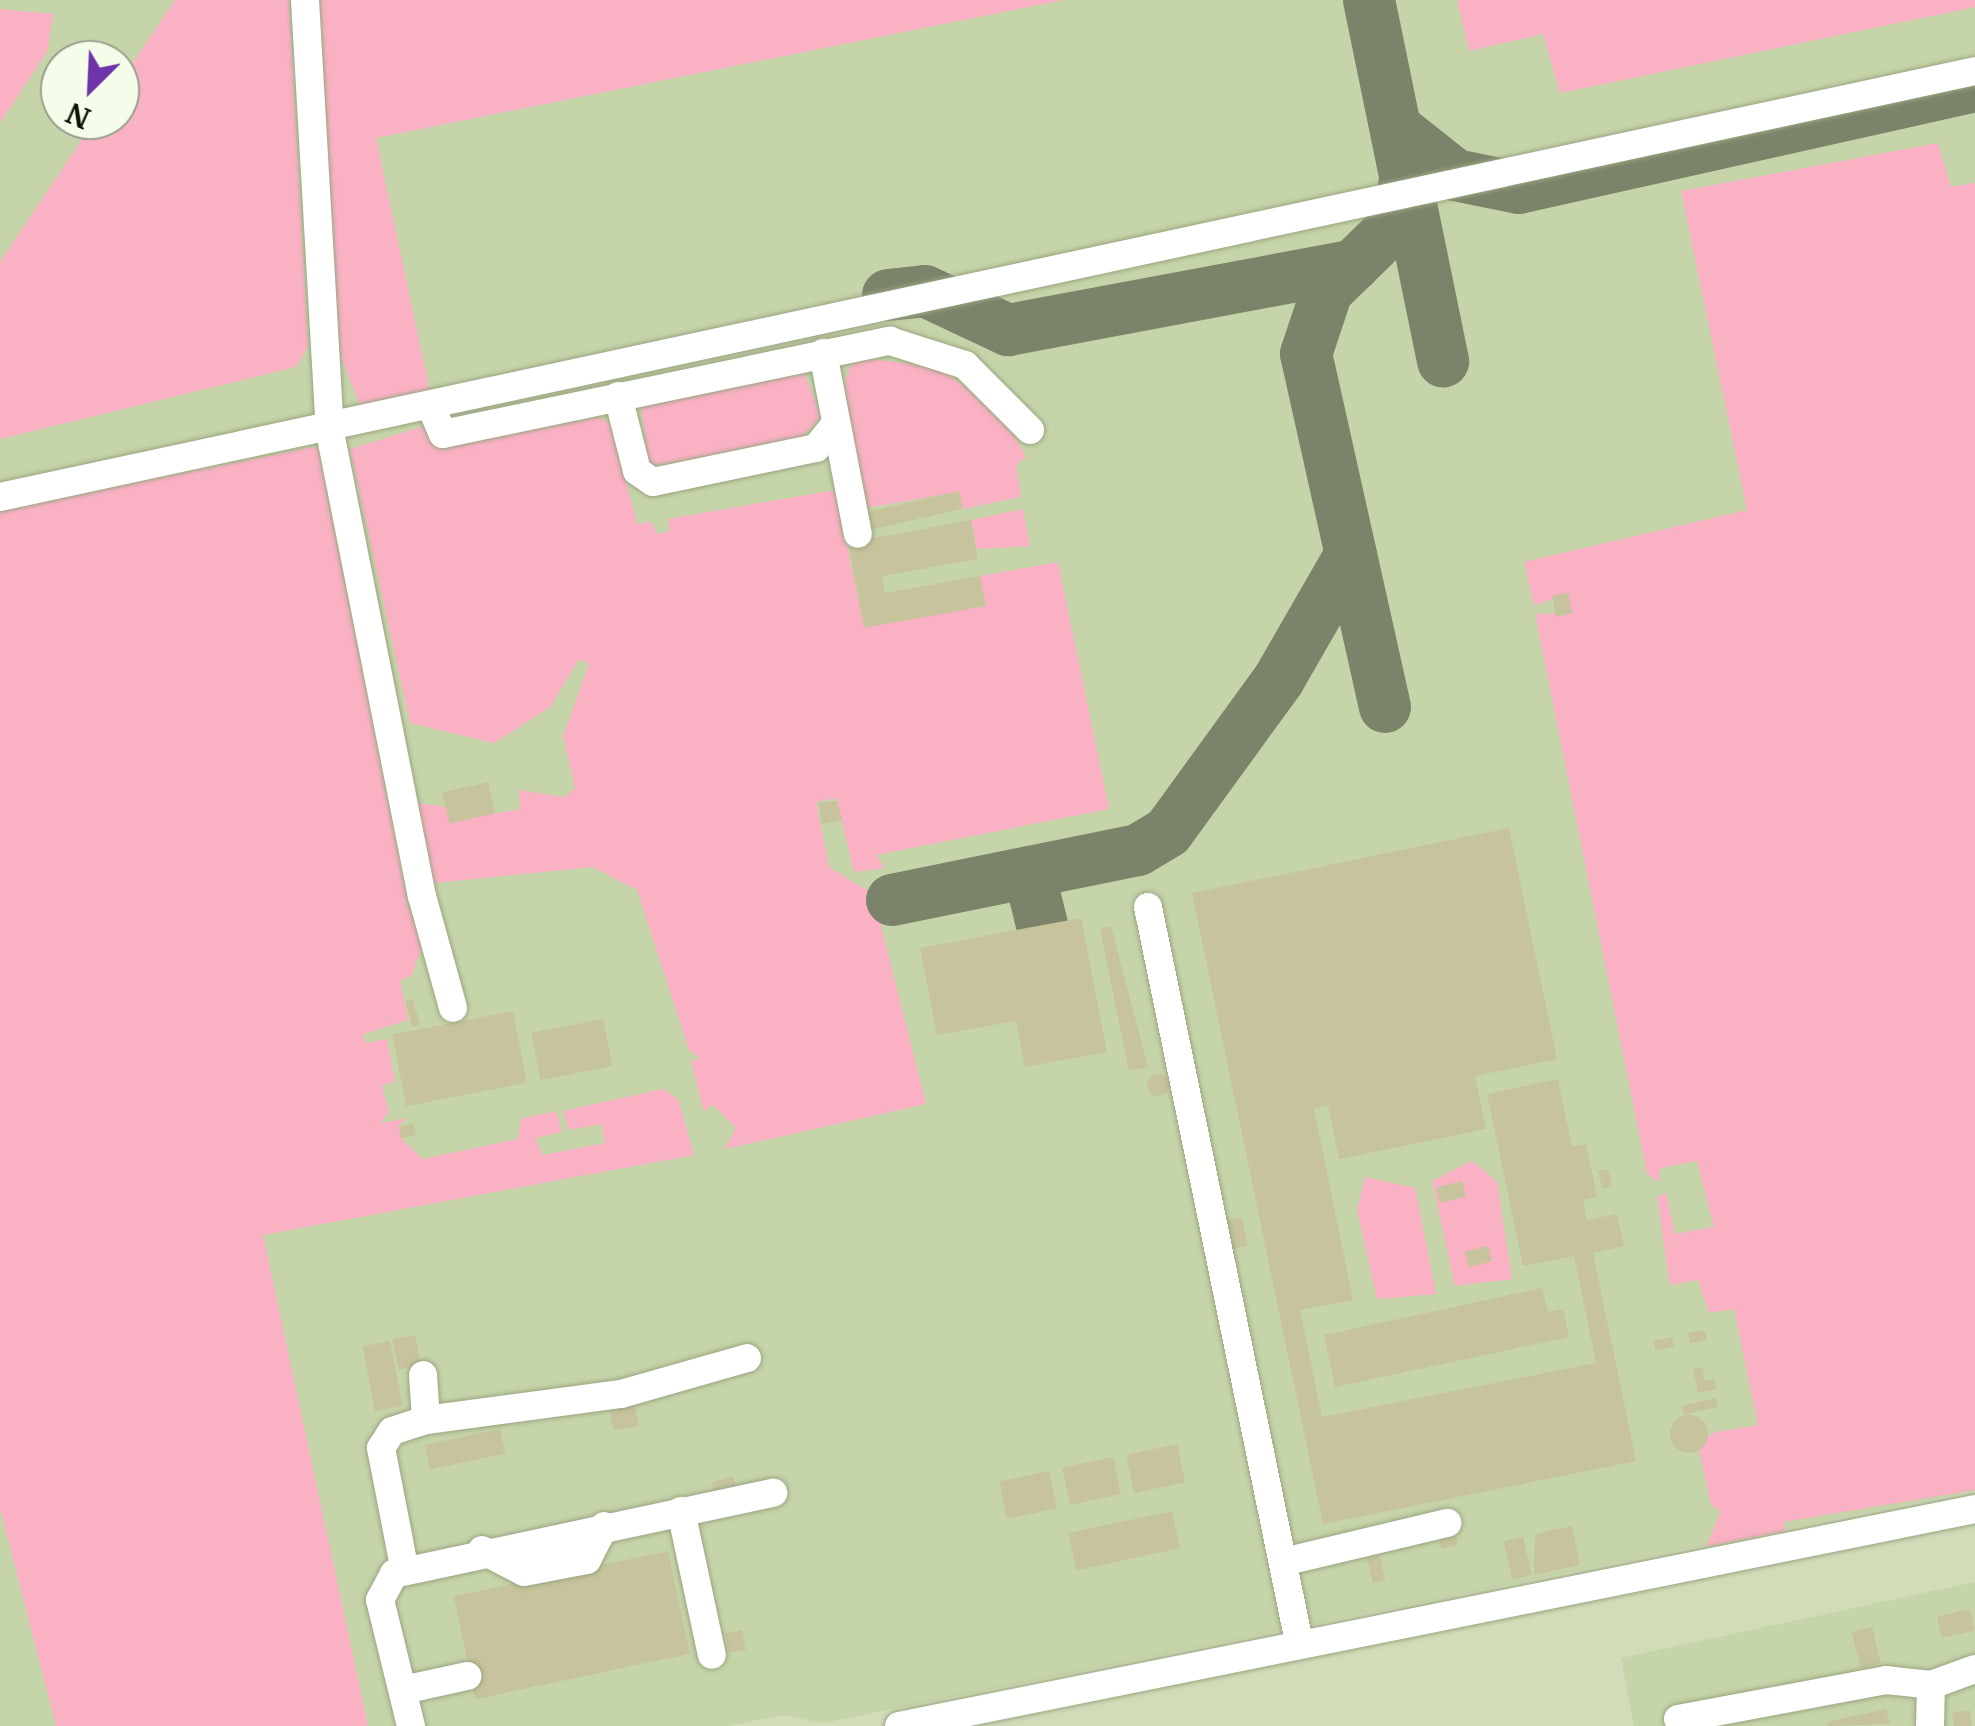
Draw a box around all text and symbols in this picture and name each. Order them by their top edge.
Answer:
north arrow [40,40,140,140]
text: N [61,95,96,137]

